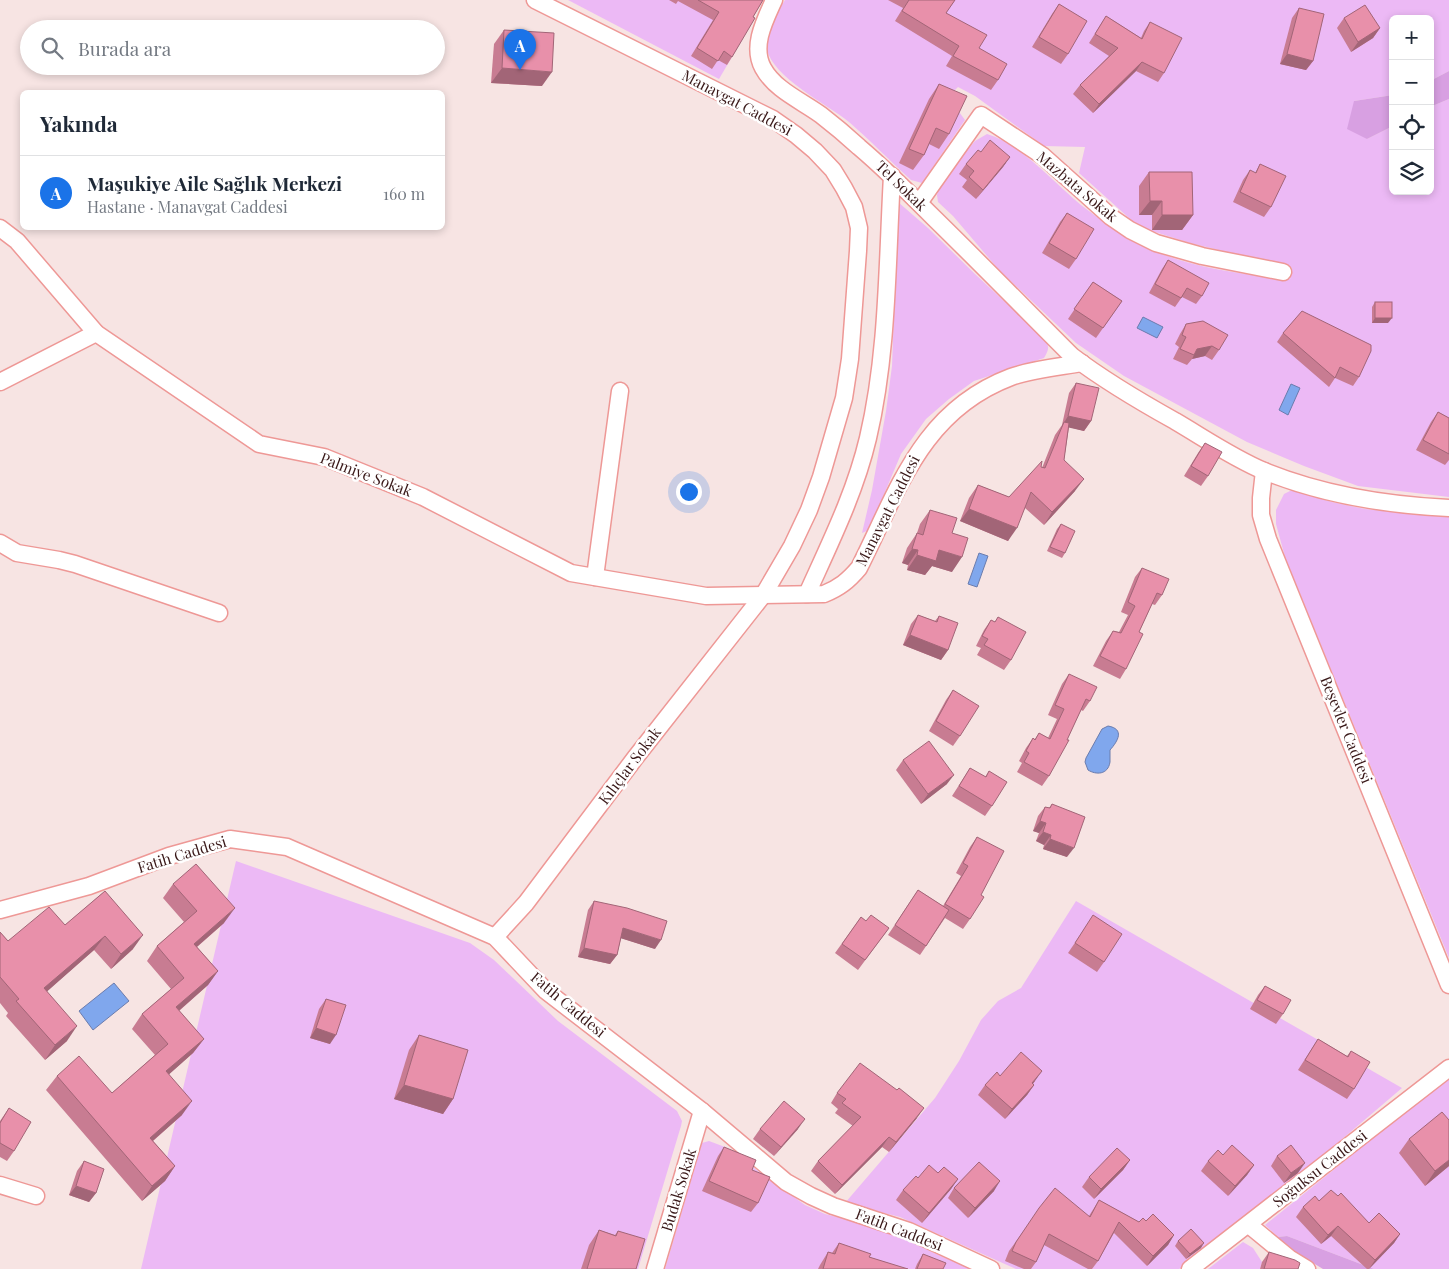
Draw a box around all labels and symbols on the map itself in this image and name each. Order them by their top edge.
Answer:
pin: A [504,29,536,70]
street label: Manavgat Caddesi [679,65,797,140]
street label: Mazbata Sokak [1033,146,1123,226]
street label: Tel Sokak [872,156,932,215]
street label: Palmiye Sokak [318,447,416,501]
street label: Manavgat Caddesi [851,451,924,569]
your location [676,479,702,505]
street label: Beşevler Caddesi [1316,673,1378,787]
street label: Kılıçlar Sokak [594,722,665,808]
street label: Fatih Caddesi [135,831,229,877]
street label: Fatih Caddesi [527,967,611,1042]
street label: Soğuksu Caddesi [1268,1125,1371,1211]
street label: Budak Sokak [656,1145,700,1234]
street label: Fatih Caddesi [853,1203,946,1255]

